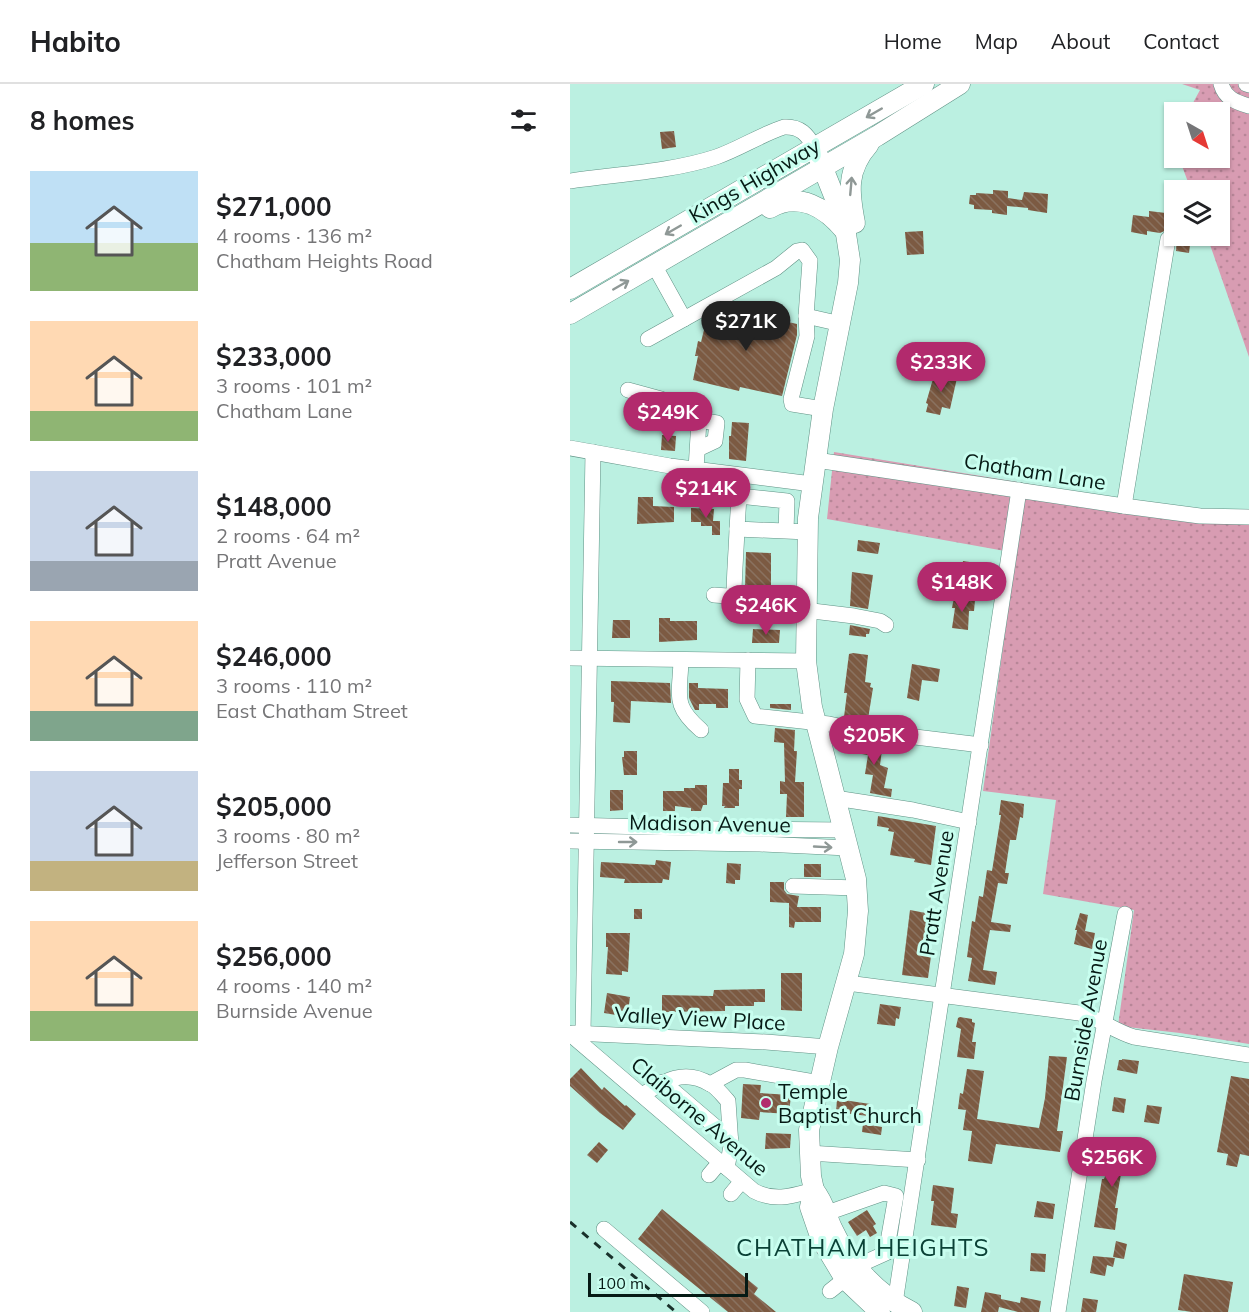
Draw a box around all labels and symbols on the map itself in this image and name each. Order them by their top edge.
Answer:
north arrow [1164,102,1230,168]
one-way arrow [865,108,882,120]
street label: Kings Highway [684,132,824,228]
one-way arrow [846,176,857,196]
one-way arrow [665,224,682,236]
one-way arrow [612,278,629,290]
pin: $271K [704,301,788,352]
pin: $233K [899,342,983,393]
pin: $249K [626,392,710,443]
street label: Chatham Lane [962,447,1108,495]
pin: $214K [664,468,748,519]
pin: $148K [920,562,1004,613]
pin: $246K [724,585,808,636]
pin: $205K [832,715,916,766]
street label: Madison Avenue [629,809,791,837]
street label: Pratt Avenue [913,828,959,958]
one-way arrow [618,836,638,847]
one-way arrow [813,842,833,853]
street label: Burnside Avenue [1058,937,1112,1103]
street label: Valley View Place [614,1001,786,1035]
street label: Claiborne Avenue [626,1051,774,1181]
place label: Temple Baptist Church [778,1078,922,1128]
marker: Temple Baptist Church [759,1096,773,1110]
pin: $256K [1070,1137,1154,1188]
district label: CHATHAM HEIGHTS [736,1232,990,1262]
scale bar [588,1270,748,1298]

